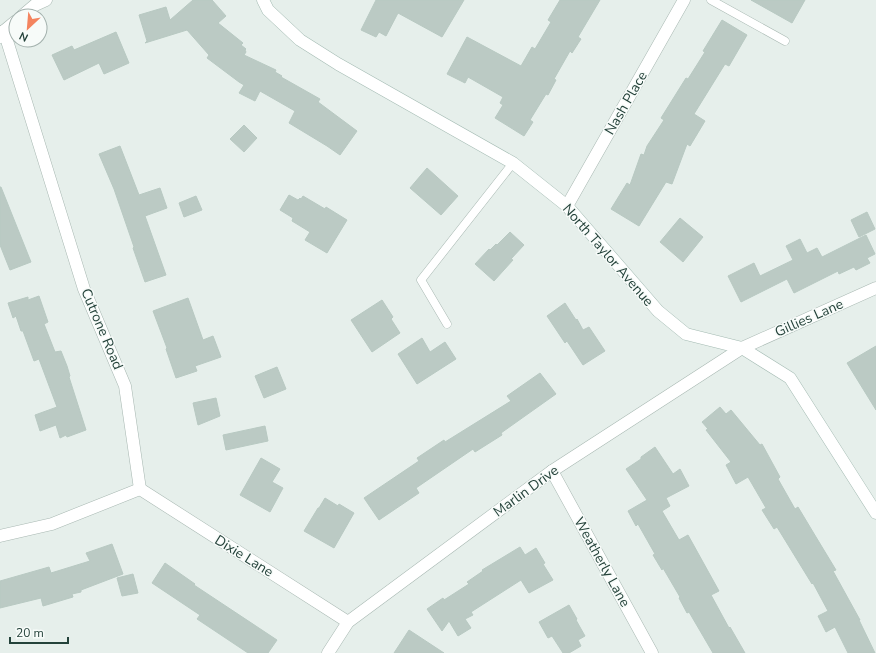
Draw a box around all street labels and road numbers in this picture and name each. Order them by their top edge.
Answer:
street label: Nash Place [600,68,652,138]
street label: North Taylor Avenue [558,200,658,310]
street label: Cutrone Road [76,286,128,372]
street label: Gillies Lane [772,294,846,342]
street label: Marlin Drive [489,461,563,521]
street label: Weatherly Lane [569,514,635,610]
street label: Dixie Lane [211,531,277,581]

